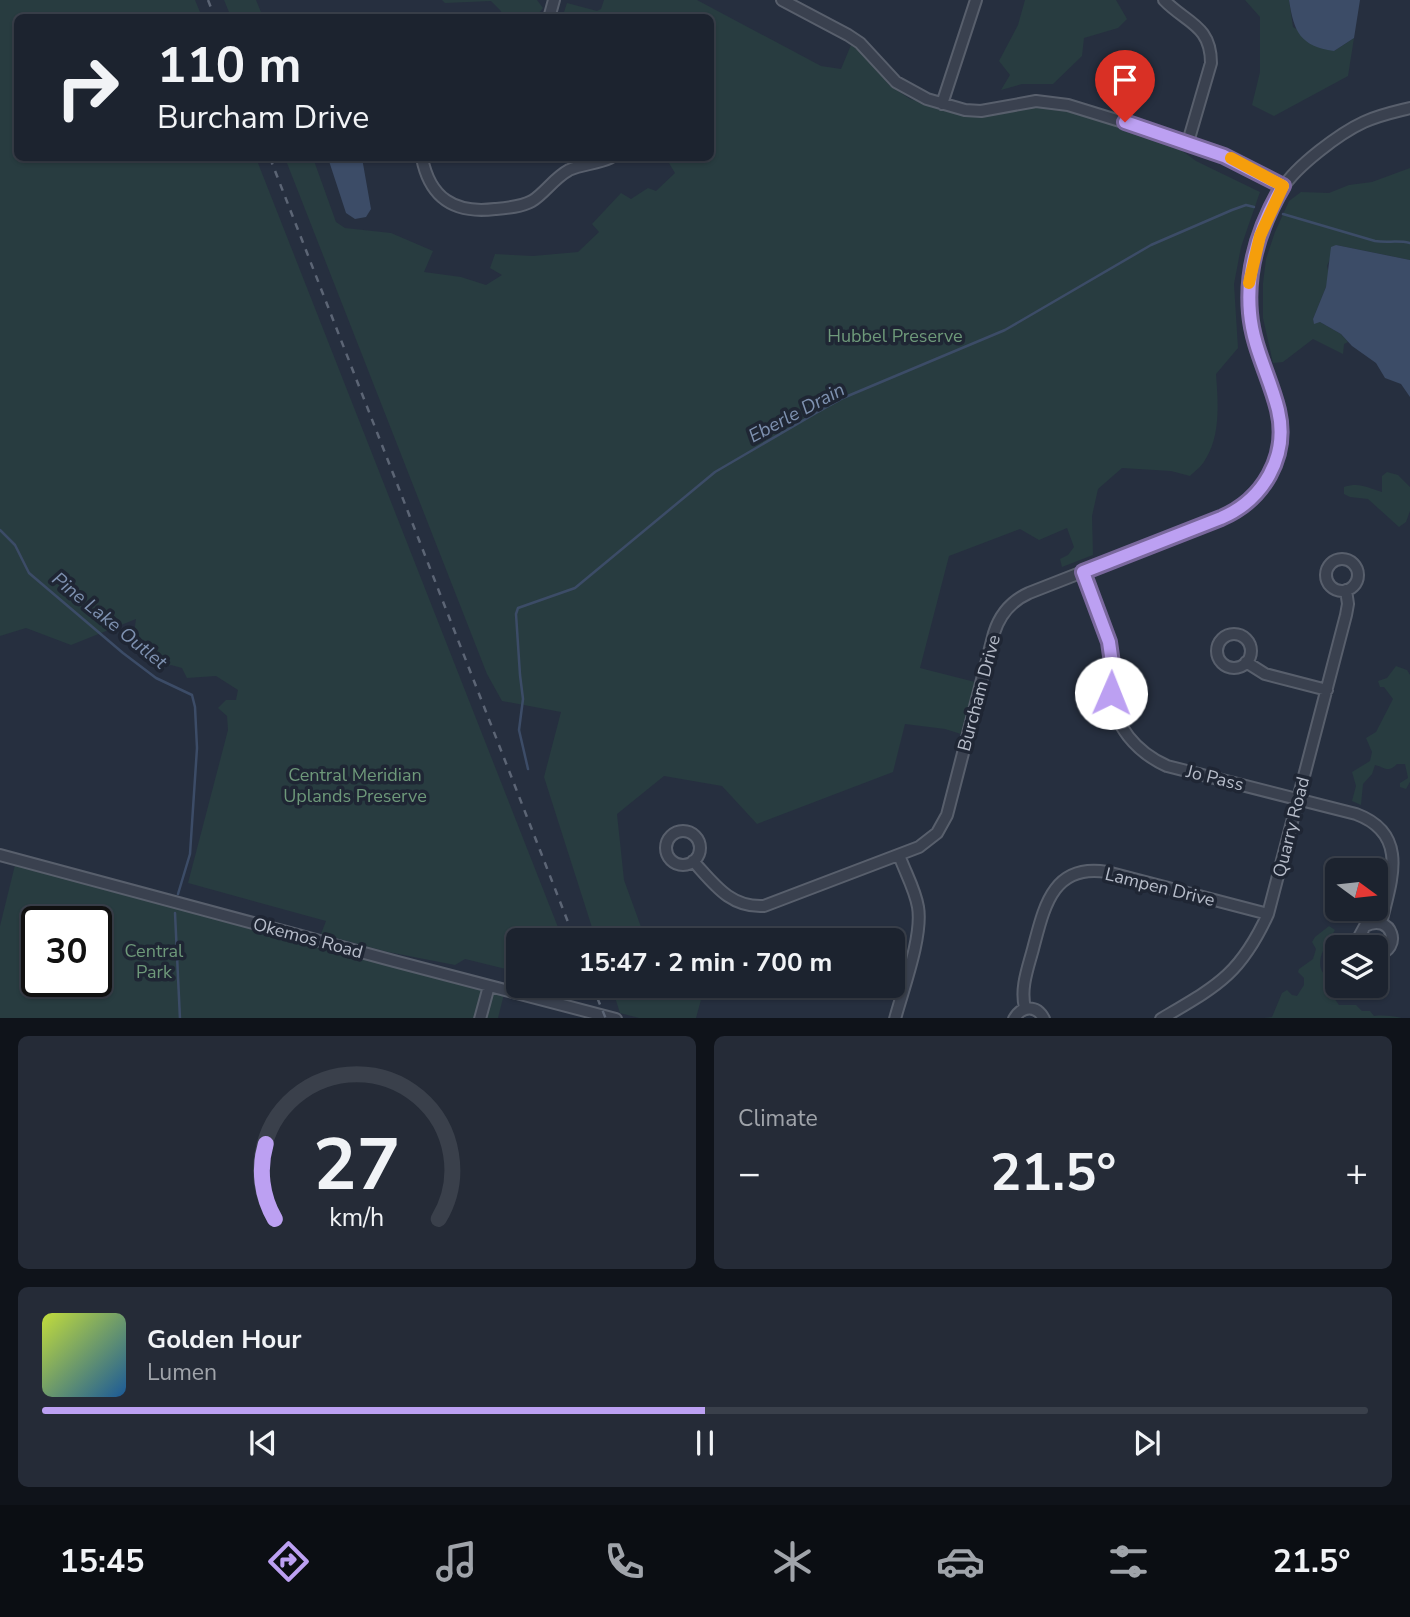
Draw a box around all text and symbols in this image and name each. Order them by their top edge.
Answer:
text: 110 m [157,32,301,99]
icon: right [42,42,133,133]
pin [1095,50,1155,122]
icon: arrive [1106,61,1144,99]
text: Burcham Drive [157,96,369,139]
park label: Hubbel Preserve [827,324,963,348]
water label: Eberle Drain [744,377,849,449]
water label: Pine Lake Outlet [46,566,173,676]
street label: Burcham Drive [952,632,1006,754]
position arrow [1074,656,1148,730]
street label: Jo Pass [1183,759,1246,797]
park label: Central Meridian Uplands Preserve [283,763,427,808]
street label: Quarry Road [1267,774,1315,880]
north arrow [1325,858,1388,920]
map controls [1325,858,1388,998]
street label: Lampen Drive [1103,862,1217,912]
speed limit sign: 30 [21,906,112,997]
street label: Okemos Road [250,912,366,964]
button: layers [1325,935,1388,998]
park label: Central Park [125,939,184,984]
text: 15:47 · 2 min · 700 m [579,945,832,980]
text: Climate [738,1103,818,1134]
text: 27 [313,1115,401,1215]
text: 21.5° [990,1137,1116,1208]
text: − [738,1148,761,1199]
text: + [1345,1148,1368,1199]
text: km/h [329,1200,385,1234]
text: Golden Hour [147,1322,302,1357]
text: Lumen [147,1357,217,1388]
icon: previous [244,1424,282,1462]
icon: pause [686,1424,724,1462]
icon: next [1128,1424,1166,1462]
icon: directions [264,1537,313,1586]
icon: music [432,1537,481,1586]
icon: phone [600,1537,649,1586]
icon: climate [768,1537,817,1586]
icon: car [936,1537,985,1586]
icon: filters [1104,1537,1153,1586]
text: 15:45 [60,1540,144,1583]
text: 21.5° [1273,1540,1350,1583]

